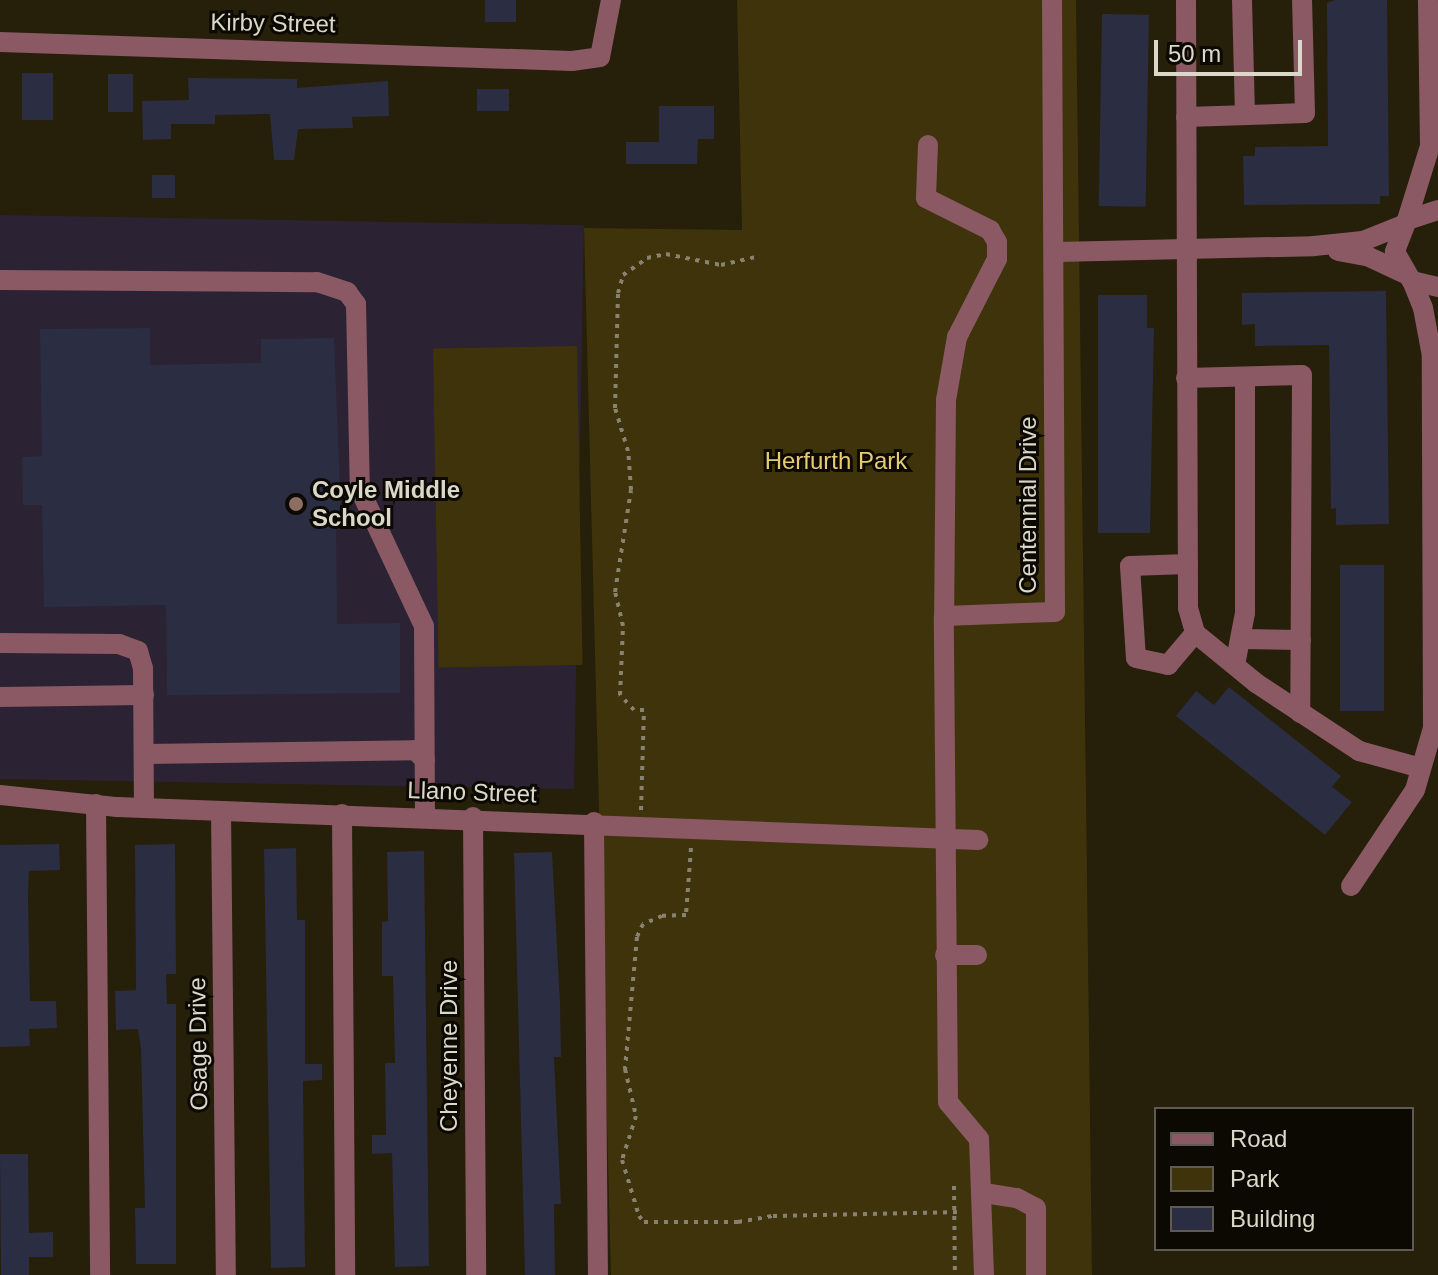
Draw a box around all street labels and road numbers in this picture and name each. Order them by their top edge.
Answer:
street label: Kirby Street [210,8,336,38]
street label: Centennial Drive [1014,416,1042,594]
street label: Llano Street [407,775,537,809]
street label: Cheyenne Drive [435,960,463,1132]
street label: Osage Drive [182,977,214,1111]

